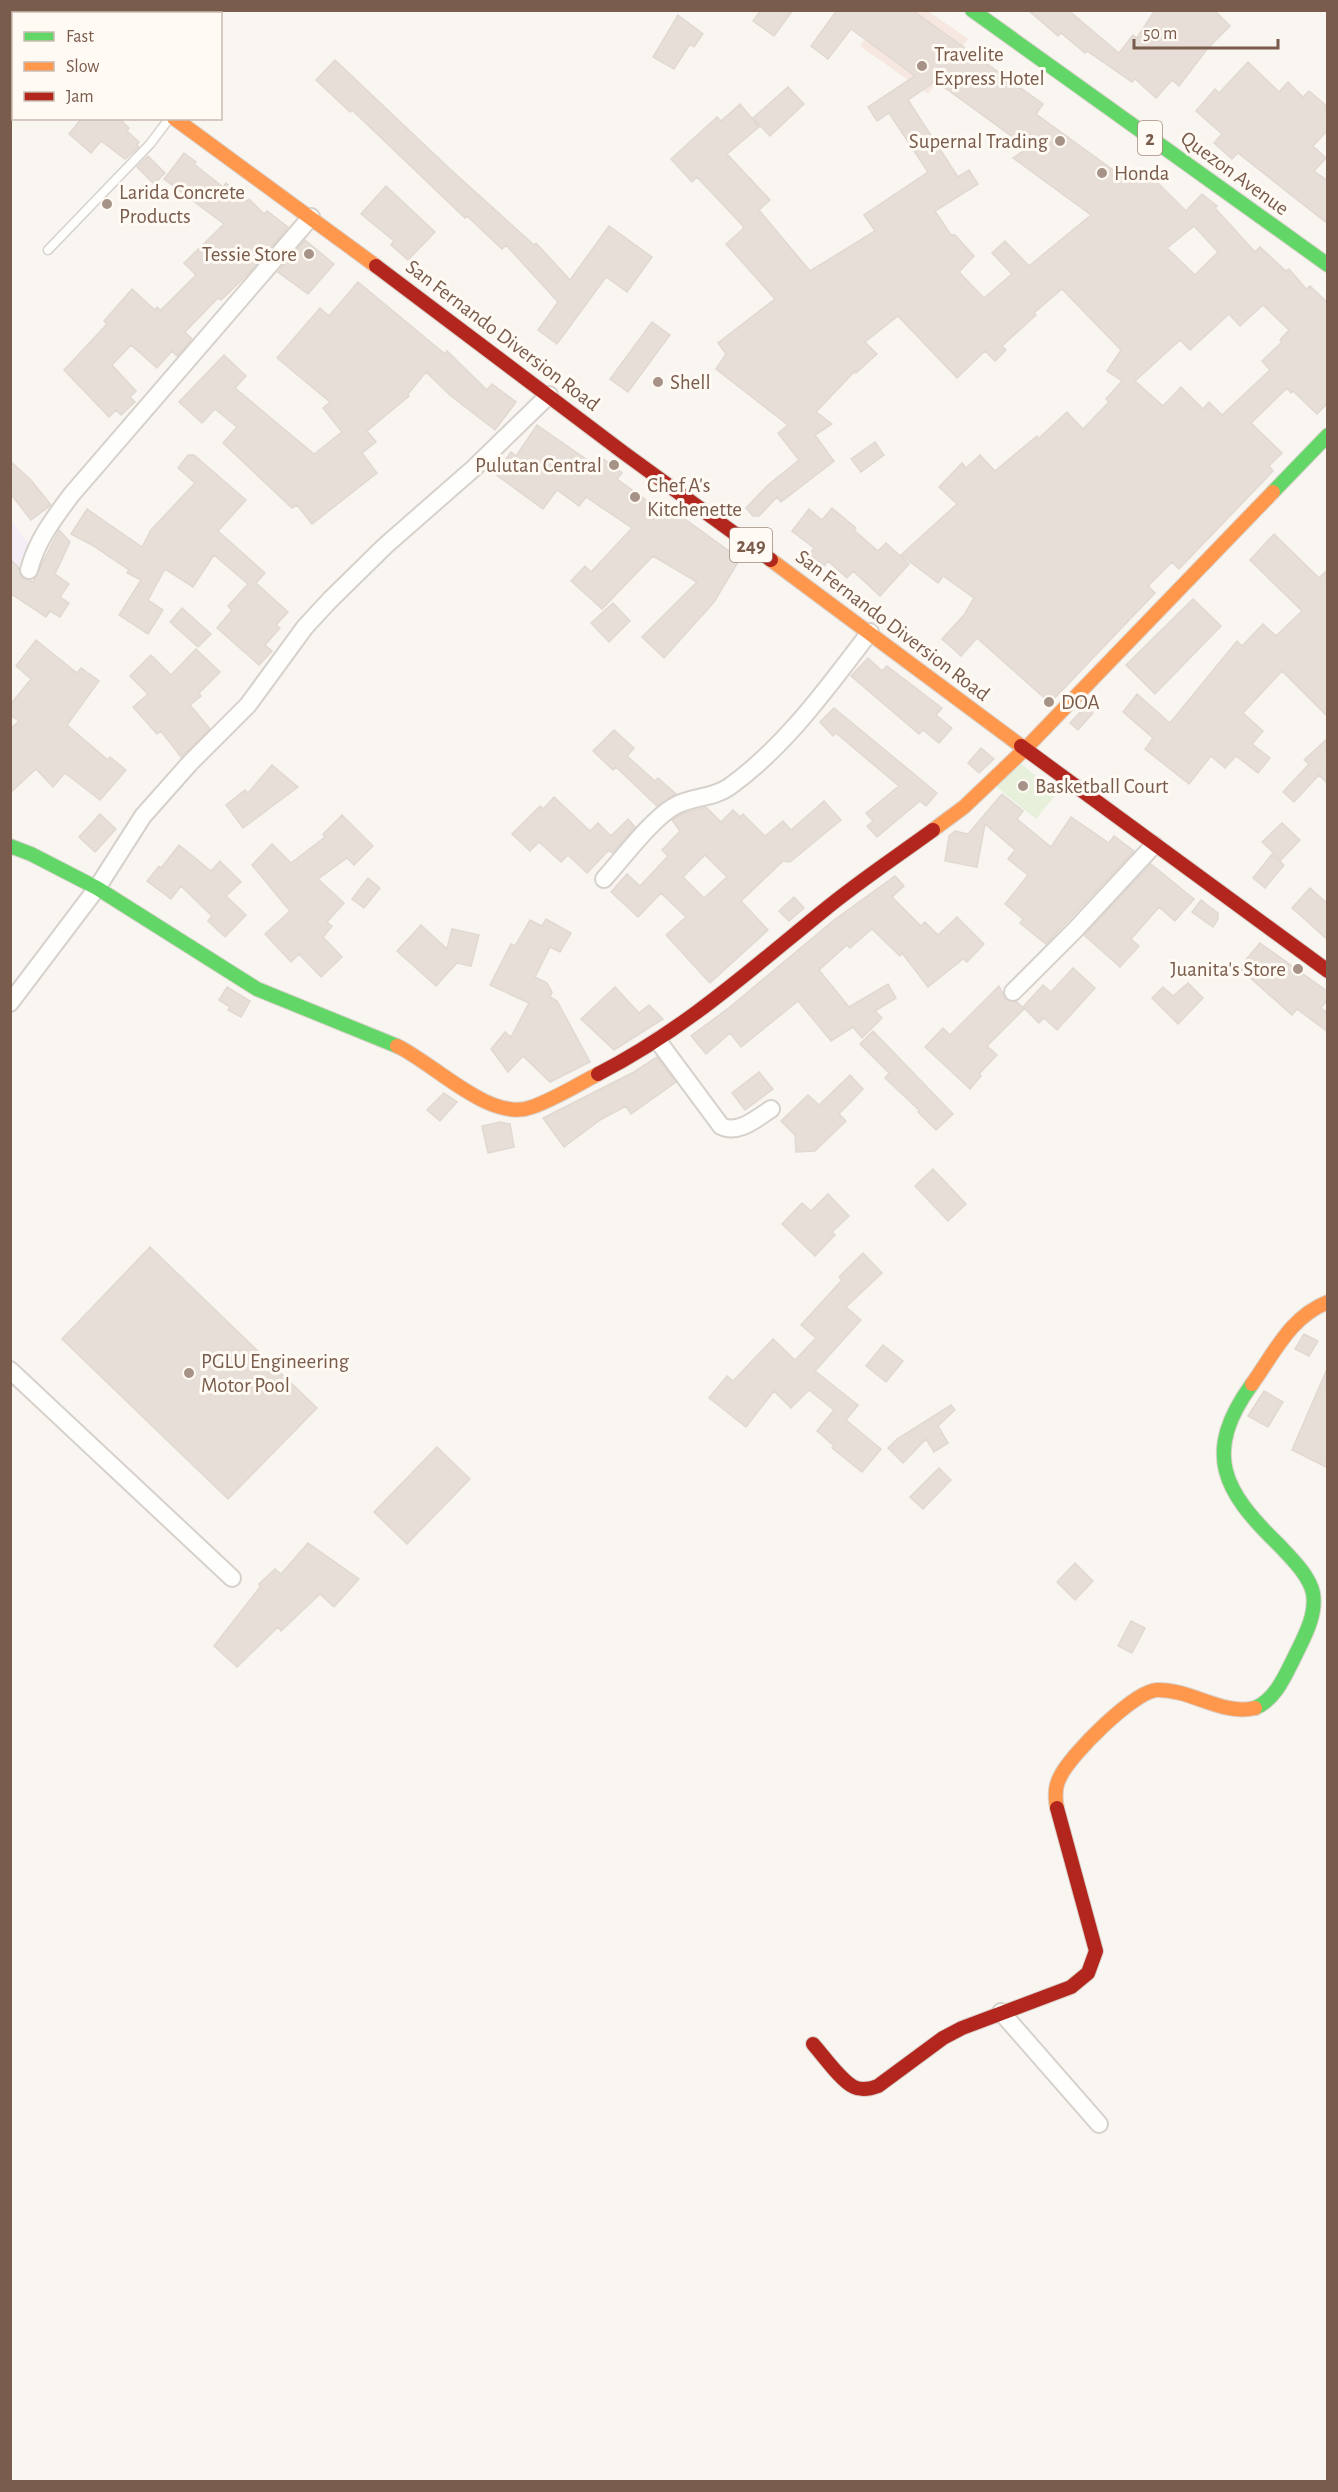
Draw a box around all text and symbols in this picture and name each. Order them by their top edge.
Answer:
legend [12,12,222,120]
scale bar [1134,12,1278,50]
text: 50 m [1143,25,1177,43]
text: Fast [66,28,94,46]
place label: Travelite Express Hotel [934,44,1045,89]
text: Slow [66,58,99,76]
marker: Travelite Express Hotel [915,59,929,73]
text: Jam [66,88,94,106]
road number: 2 [1138,121,1162,155]
street label: Quezon Avenue [1177,127,1293,219]
place label: Supernal Trading [909,131,1049,152]
marker: Supernal Trading [1053,134,1067,148]
place label: Honda [1114,163,1170,184]
marker: Honda [1095,166,1109,180]
place label: Larida Concrete Products [119,182,245,227]
marker: Larida Concrete Products [100,197,114,211]
place label: Tessie Store [202,244,297,265]
marker: Tessie Store [302,247,316,261]
street label: San Fernando Diversion Road [402,256,604,415]
place label: Shell [670,372,711,393]
marker: Shell [651,375,665,389]
place label: Pulutan Central [475,455,602,476]
marker: Pulutan Central [607,458,621,472]
place label: Chef A's Kitchenette [647,475,742,520]
marker: Chef A's Kitchenette [628,490,642,504]
road number: 249 [730,528,772,562]
street label: San Fernando Diversion Road [792,546,994,705]
place label: DOA [1061,692,1100,713]
marker: DOA [1042,695,1056,709]
place label: Basketball Court [1035,776,1169,797]
marker: Basketball Court [1016,779,1030,793]
place label: Juanita's Store [1170,959,1286,980]
marker: Juanita's Store [1291,962,1305,976]
place label: PGLU Engineering Motor Pool [201,1351,350,1396]
marker: PGLU Engineering Motor Pool [182,1366,196,1380]

